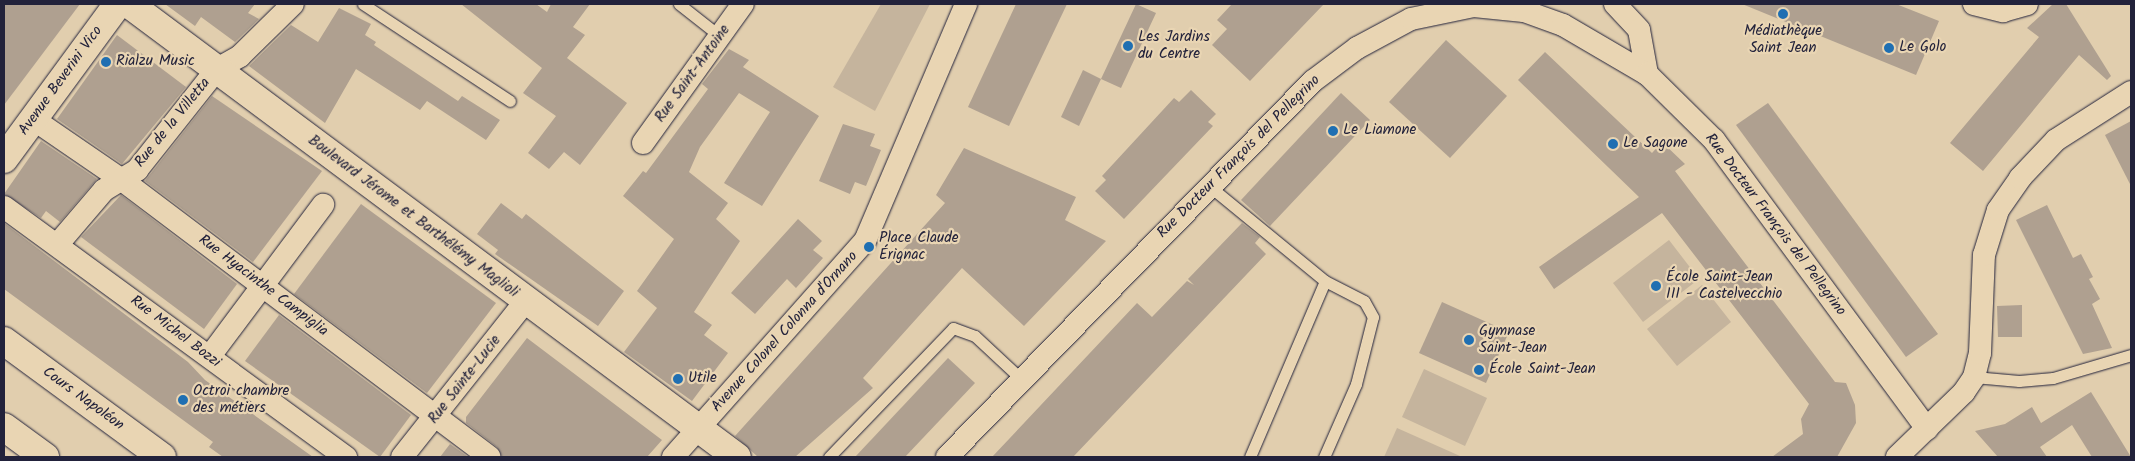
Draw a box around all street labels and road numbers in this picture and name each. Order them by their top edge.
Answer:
street label: Rue Saint-Antoine [652,22,734,126]
street label: Avenue Beverini Vico [15,23,107,139]
street label: Rue Docteur François del Pellegrino [1154,72,1324,242]
street label: Rue de la Villetta [131,75,215,171]
street label: Rue Docteur François del Pellegrino [1701,130,1849,320]
street label: Boulevard Jérome et Barthélémy Maglioli [304,132,522,302]
street label: Rue Hyacinthe Campiglia [195,231,331,341]
street label: Avenue Colonel Colonna d'Ornano [708,248,862,416]
street label: Rue Michel Bozzi [126,292,224,372]
street label: Rue Sainte-Lucie [425,332,505,428]
street label: Cours Napoléon [39,363,127,435]

